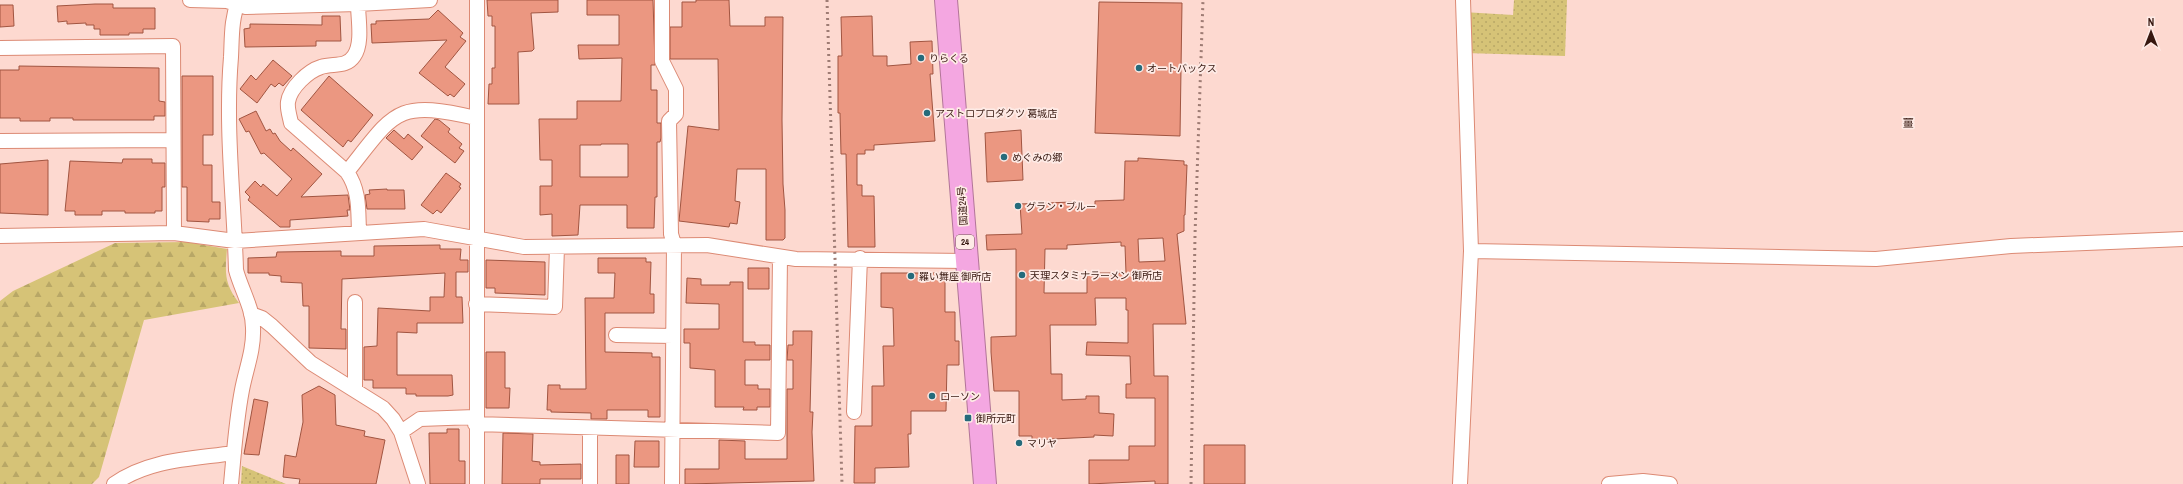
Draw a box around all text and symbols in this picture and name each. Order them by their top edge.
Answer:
north arrow [2131,12,2171,52]
text: N [2148,15,2154,29]
place label: りらくる [929,52,969,65]
marker: りらくる [916,53,926,63]
place label: オートバックス [1147,62,1217,75]
marker: オートバックス [1134,63,1144,73]
place label: アストロプロダクツ 葛城店 [935,107,1057,120]
marker: アストロプロダクツ 葛城店 [922,108,932,118]
district label: 薑 [1903,116,1914,130]
place label: めぐみの郷 [1012,151,1062,164]
marker: めぐみの郷 [999,152,1009,162]
street label: 国道24号 [955,186,970,226]
place label: グラン・ブルー [1026,200,1096,213]
marker: グラン・ブルー [1013,201,1023,211]
road number: 24 [956,235,974,249]
place label: 天理スタミナラーメン 御所店 [1030,269,1162,282]
place label: 羅い舞座 御所店 [919,270,991,283]
marker: 天理スタミナラーメン 御所店 [1017,270,1027,280]
marker: 羅い舞座 御所店 [906,271,916,281]
place label: ローソン [940,390,980,403]
marker: ローソン [927,391,937,401]
place label: 御所元町 [976,412,1016,425]
marker: 御所元町 [963,413,973,423]
place label: マリヤ [1027,437,1057,450]
marker: マリヤ [1014,438,1024,448]

